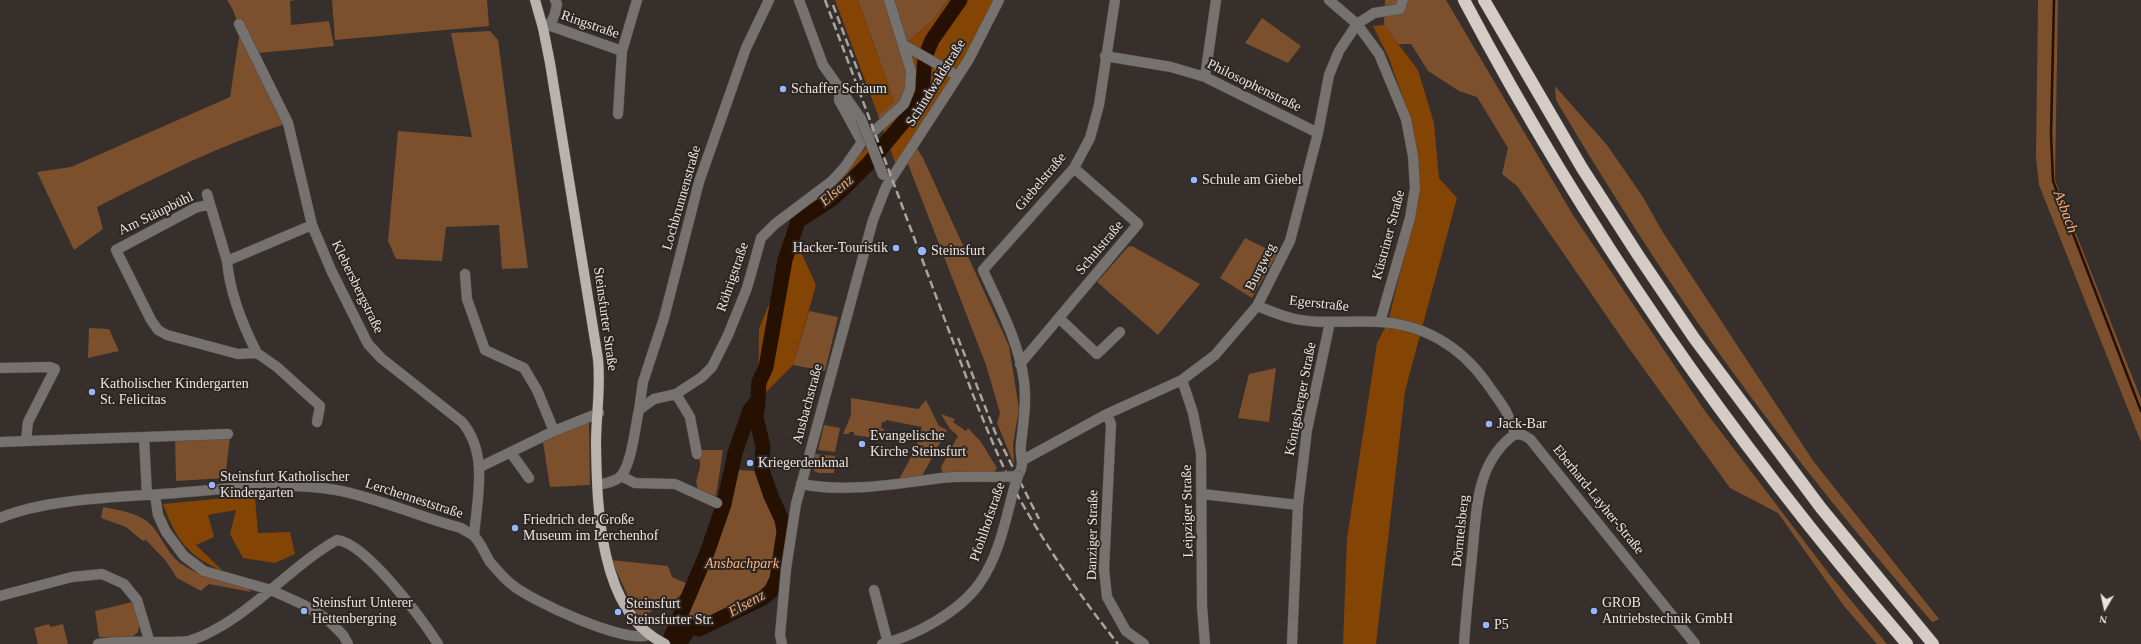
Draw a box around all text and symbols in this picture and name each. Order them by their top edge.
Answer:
street label: Ringstraße [559,7,621,43]
street label: Schindwaldstraße [903,36,969,130]
street label: Philosophenstraße [1204,56,1304,116]
place label: Schaffer Schaum [791,81,887,97]
marker: Schaffer Schaum [778,84,788,94]
street label: Lochbrunnenstraße [659,144,705,252]
street label: Giebelstraße [1012,150,1070,214]
water label: Elsenz [816,171,858,211]
place label: Schule am Giebel [1202,172,1302,188]
marker: Schule am Giebel [1189,175,1199,185]
street label: Küstriner Straße [1369,188,1409,282]
water label: Asbach [2049,188,2081,236]
street label: Am Stäupbühl [116,189,196,239]
street label: Schulstraße [1073,218,1127,278]
street label: Klebersbergstraße [327,238,387,336]
street label: Röhrigstraße [713,240,753,314]
place label: Hacker-Touristik [793,240,888,256]
street label: Burgweg [1242,240,1280,294]
marker: Hacker-Touristik [891,243,901,253]
place label: Steinsfurt [931,243,985,259]
marker: Steinsfurt [916,245,928,257]
street label: Steinsfurter Straße [589,266,621,372]
street label: Egerstraße [1288,293,1350,315]
street label: Königsberger Straße [1282,341,1320,457]
street label: Ansbachstraße [789,362,827,446]
place label: Katholischer Kindergarten St. Felicitas [100,376,249,408]
marker: Katholischer Kindergarten St. Felicitas [87,387,97,397]
place label: Jack-Bar [1497,416,1547,432]
marker: Jack-Bar [1484,419,1494,429]
place label: Evangelische Kirche Steinsfurt [870,428,966,460]
marker: Evangelische Kirche Steinsfurt [857,439,867,449]
street label: Eberhard-Layher-Straße [1549,442,1647,558]
place label: Kriegerdenkmal [758,455,849,471]
marker: Kriegerdenkmal [745,458,755,468]
street label: Leipziger Straße [1179,464,1197,558]
place label: Steinsfurt Katholischer Kindergarten [220,469,349,502]
street label: Lerchenneststraße [363,475,465,523]
marker: Steinsfurt Katholischer Kindergarten [207,480,217,490]
street label: Pfohlhofstraße [967,480,1009,564]
street label: Danziger Straße [1084,490,1102,580]
street label: Dörntelsberg [1449,494,1473,568]
place label: Friedrich der Große Museum im Lerchenhof [523,512,658,544]
marker: Friedrich der Große Museum im Lerchenhof [510,523,520,533]
park label: Ansbachpark [705,556,779,572]
water label: Elsenz [726,587,768,621]
north arrow [2085,588,2125,628]
place label: Steinsfurt Unterer Hettenbergring [312,595,413,628]
place label: GROB Antriebstechnik GmbH [1602,595,1733,628]
place label: Steinsfurt Steinsfurter Str. [626,596,714,628]
marker: Steinsfurt Unterer Hettenbergring [299,606,309,616]
marker: GROB Antriebstechnik GmbH [1589,606,1599,616]
marker: Steinsfurt Steinsfurter Str. [613,607,623,617]
text: N [2098,613,2108,626]
place label: P5 [1494,617,1509,633]
marker: P5 [1481,620,1491,630]

